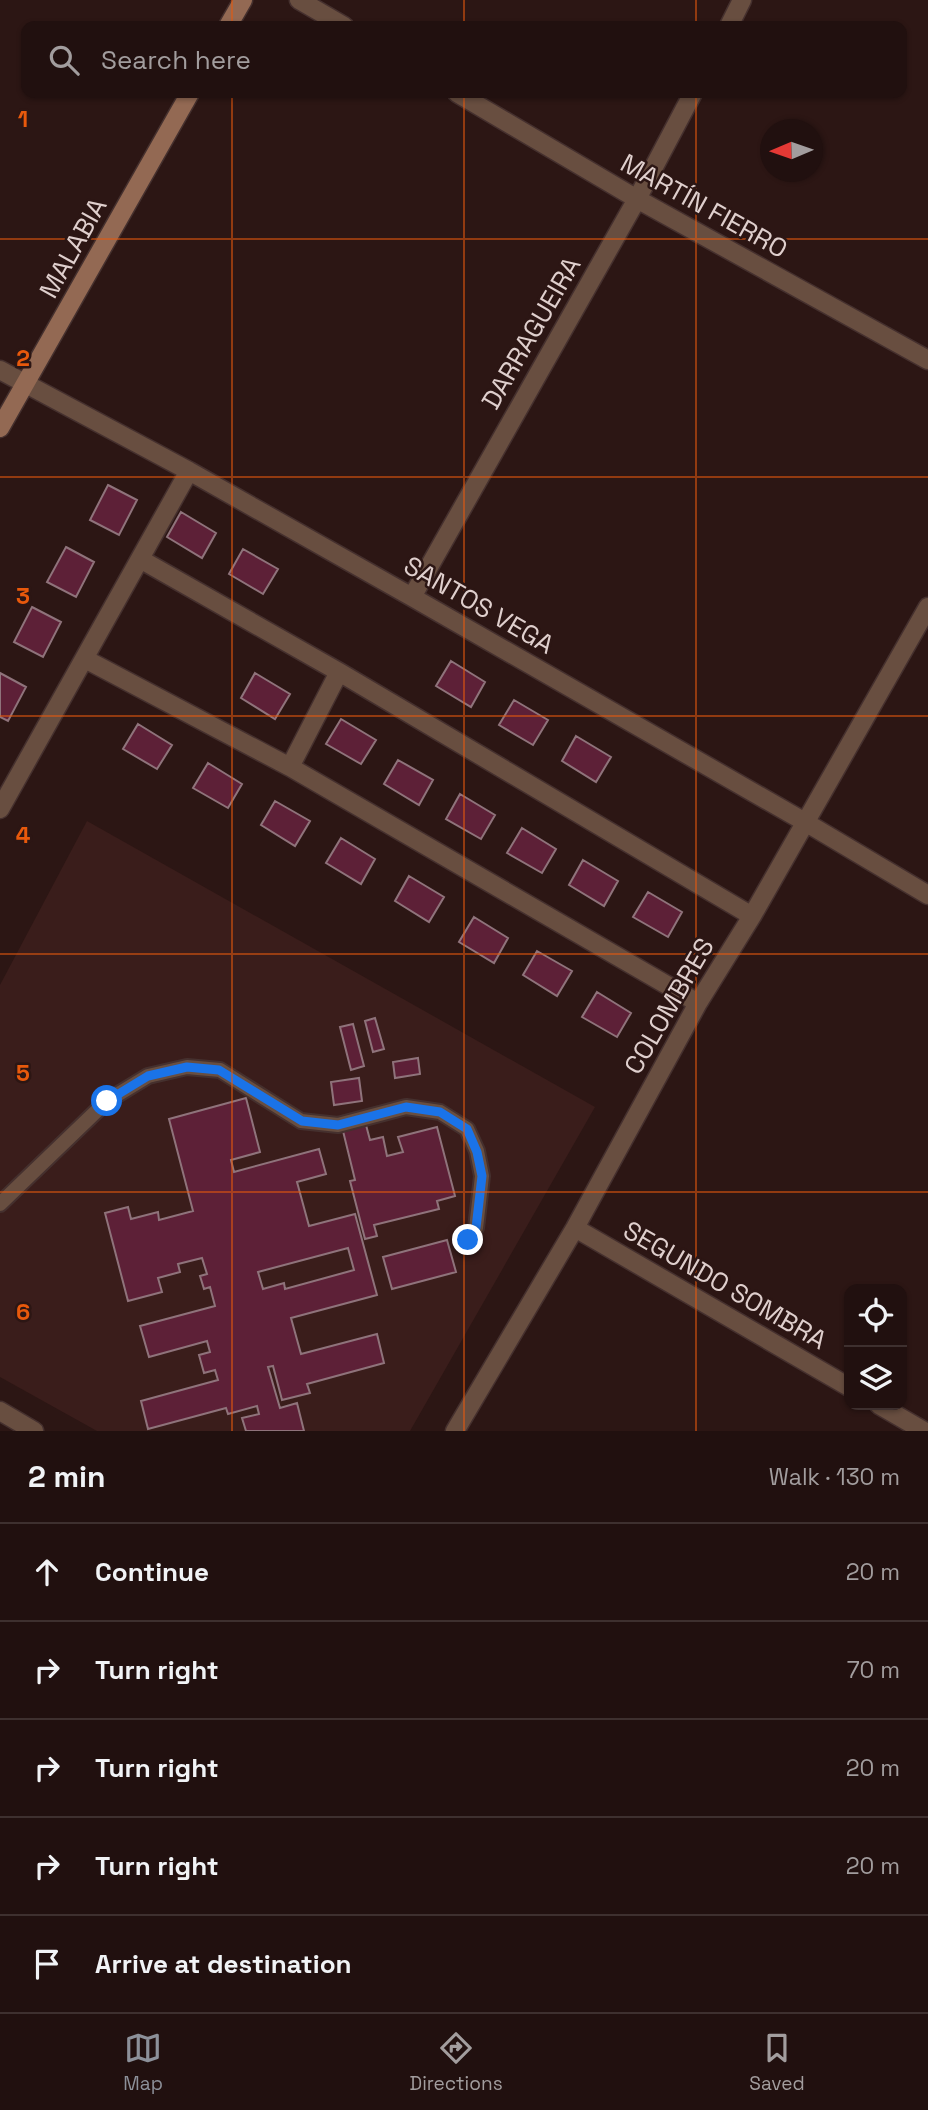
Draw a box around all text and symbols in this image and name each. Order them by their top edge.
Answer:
search box [21,21,907,98]
icon: search [45,41,83,79]
text: Search here [101,43,251,77]
text: 1 [18,104,28,134]
north arrow [760,119,823,182]
street label: MARTÍN FIERRO [615,146,793,266]
street label: MALABIA [32,192,114,304]
street label: DARRAGUEIRA [474,251,588,415]
text: 2 [16,343,30,373]
street label: SANTOS VEGA [398,548,560,662]
text: 3 [16,581,30,611]
text: 4 [16,820,31,850]
street label: COLOMBRES [616,932,722,1080]
text: 5 [16,1058,30,1088]
route start [91,1085,122,1116]
street label: SEGUNDO SOMBRA [617,1213,833,1357]
route end [452,1224,483,1255]
map controls [844,1284,907,1410]
button: locate [844,1284,907,1347]
text: 6 [16,1297,30,1327]
button: layers [844,1347,907,1410]
text: 2 min [28,1457,106,1496]
text: Walk · 130 m [769,1462,900,1492]
icon: ahead [28,1553,66,1591]
text: Continue [95,1555,209,1589]
text: 20 m [846,1557,900,1587]
icon: right [28,1651,66,1689]
text: Turn right [95,1653,219,1687]
text: 70 m [847,1655,900,1685]
icon: right [28,1749,66,1787]
text: Turn right [95,1751,219,1785]
text: 20 m [846,1753,900,1783]
icon: right [28,1847,66,1885]
text: Turn right [95,1849,219,1883]
text: 20 m [846,1851,900,1881]
icon: arrive [28,1945,66,1983]
text: Arrive at destination [95,1947,352,1981]
tab: Map [123,2029,163,2096]
tab: Directions [410,2029,503,2096]
tab: Saved [749,2029,805,2096]

